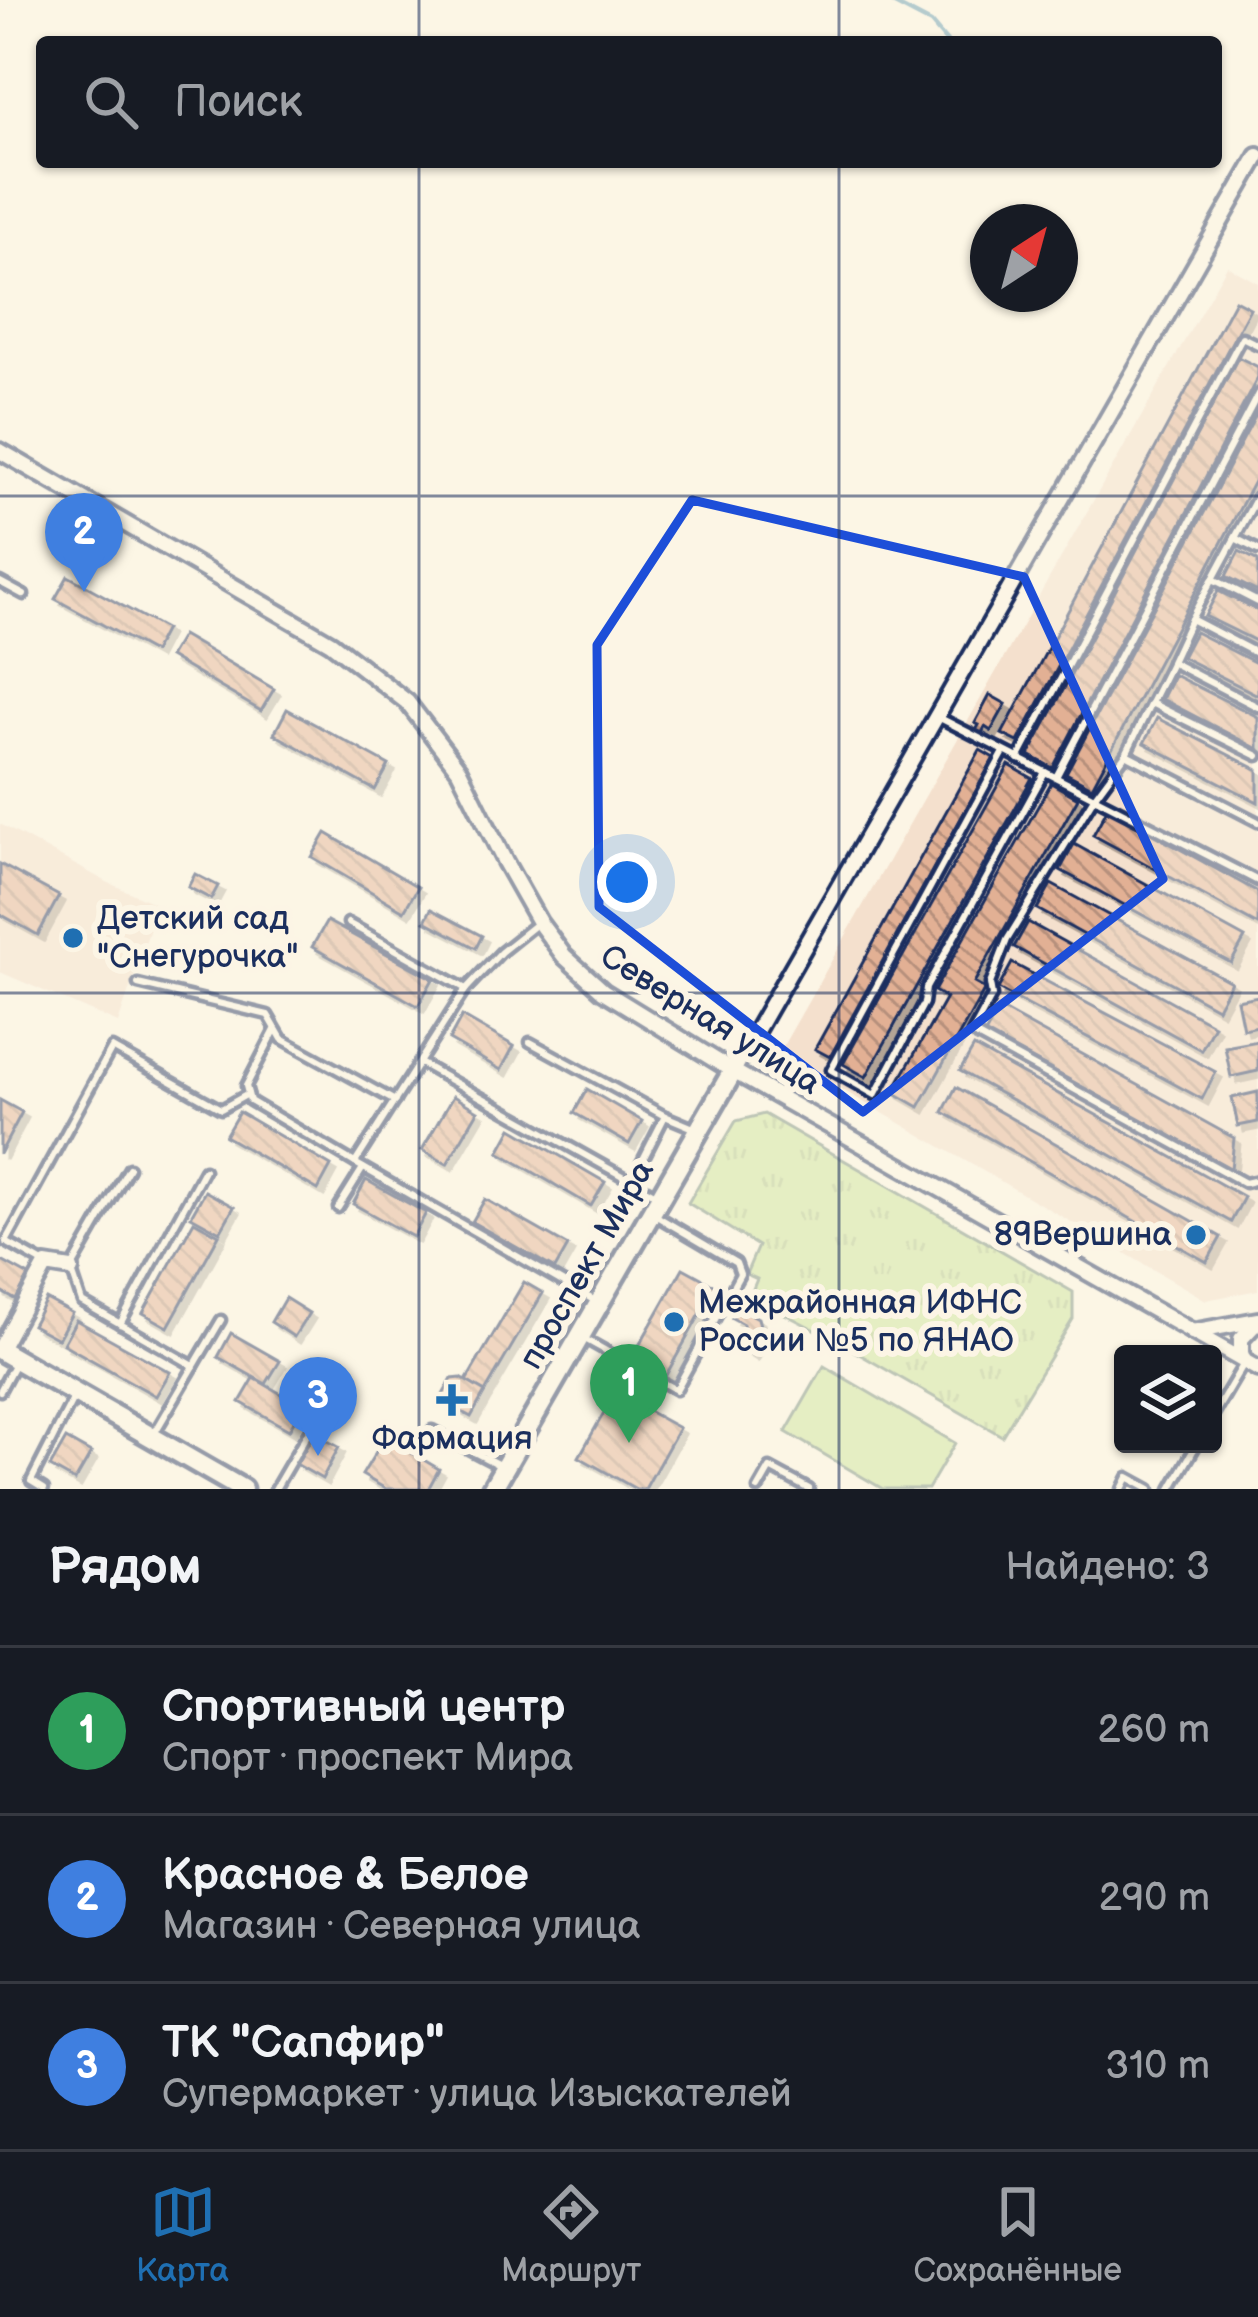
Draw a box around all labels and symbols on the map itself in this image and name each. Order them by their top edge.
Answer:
north arrow [970,204,1078,312]
pin: 2 [45,493,123,592]
your location [597,852,657,912]
place label: Детский сад "Снегурочка" [97,899,299,977]
marker: Детский сад "Снегурочка" [60,925,86,951]
street label: Северная улица [593,936,827,1104]
street label: проспект Мира [511,1153,663,1377]
place label: 89Вершина [994,1215,1172,1255]
marker: 89Вершина [1183,1222,1209,1248]
place label: Межрайонная ИФНС России №5 по ЯНАО [698,1283,1022,1361]
marker: Межрайонная ИФНС России №5 по ЯНАО [661,1309,687,1335]
pin: 1 [590,1344,668,1443]
pin: 3 [279,1357,357,1456]
marker: Фармация [439,1387,465,1413]
place label: Фармация [371,1419,533,1459]

